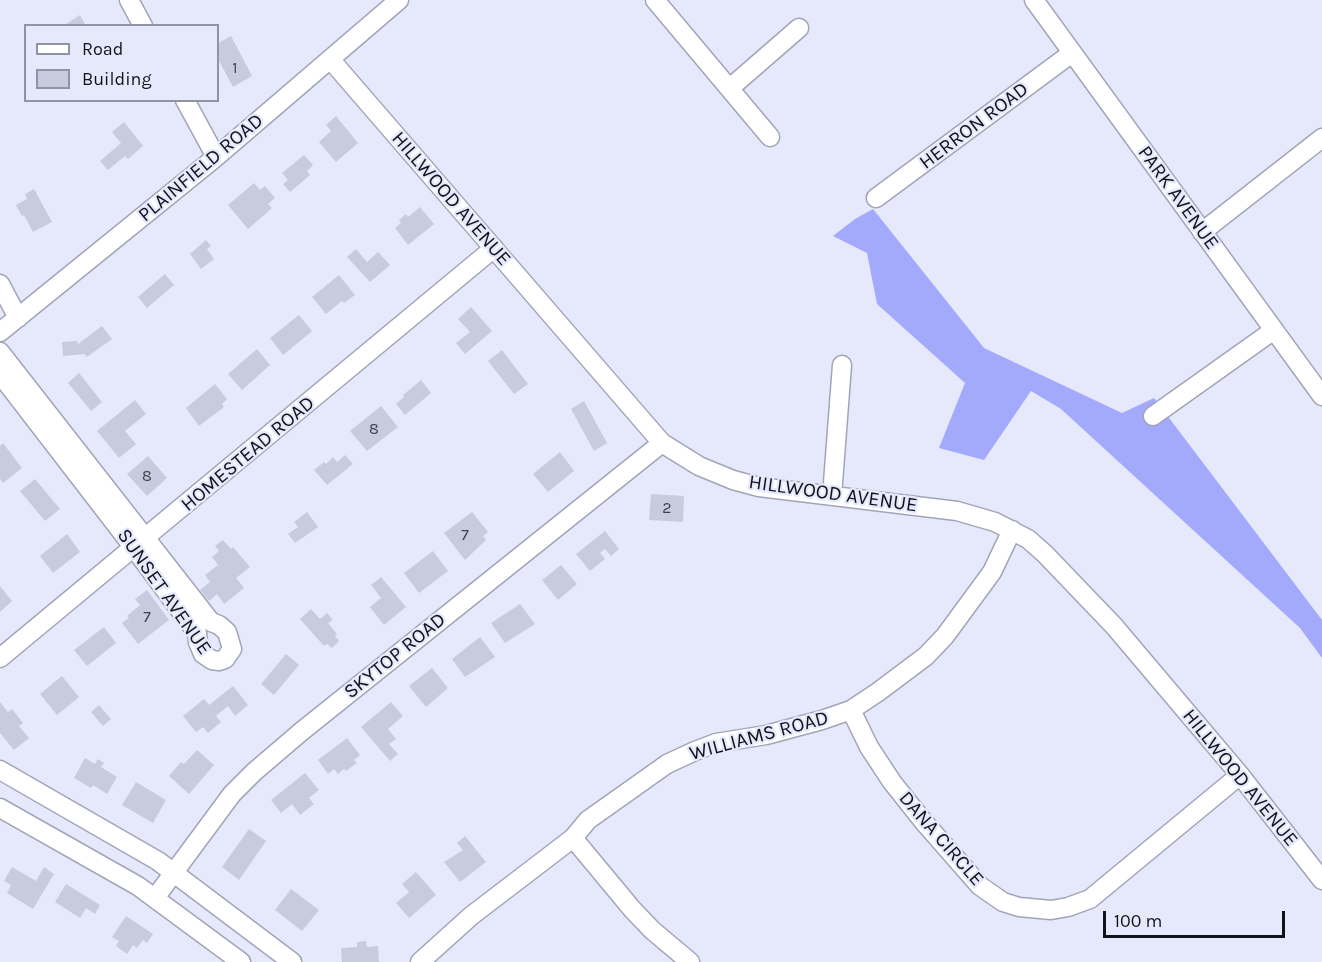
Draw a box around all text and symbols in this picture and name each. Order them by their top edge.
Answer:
legend [24,24,219,102]
text: Road [82,38,123,60]
house number: 1 [232,58,238,78]
text: Building [82,68,152,90]
street label: HERRON ROAD [915,77,1033,175]
street label: PLAINFIELD ROAD [134,109,268,227]
street label: HILLWOOD AVENUE [386,127,516,271]
street label: PARK AVENUE [1132,141,1224,255]
street label: HOMESTEAD ROAD [176,391,320,517]
house number: 8 [369,419,379,439]
house number: 8 [142,466,152,486]
street label: HILLWOOD AVENUE [747,470,919,518]
house number: 2 [662,498,672,518]
street label: SUNSET AVENUE [112,524,216,660]
house number: 7 [461,525,469,545]
house number: 7 [143,607,151,627]
street label: SKYTOP ROAD [339,608,451,704]
street label: HILLWOOD AVENUE [1177,704,1303,852]
street label: WILLIAMS ROAD [687,706,831,766]
street label: DANA CIRCLE [893,787,989,891]
scale bar [1106,899,1288,937]
text: 100 m [1114,910,1162,932]

